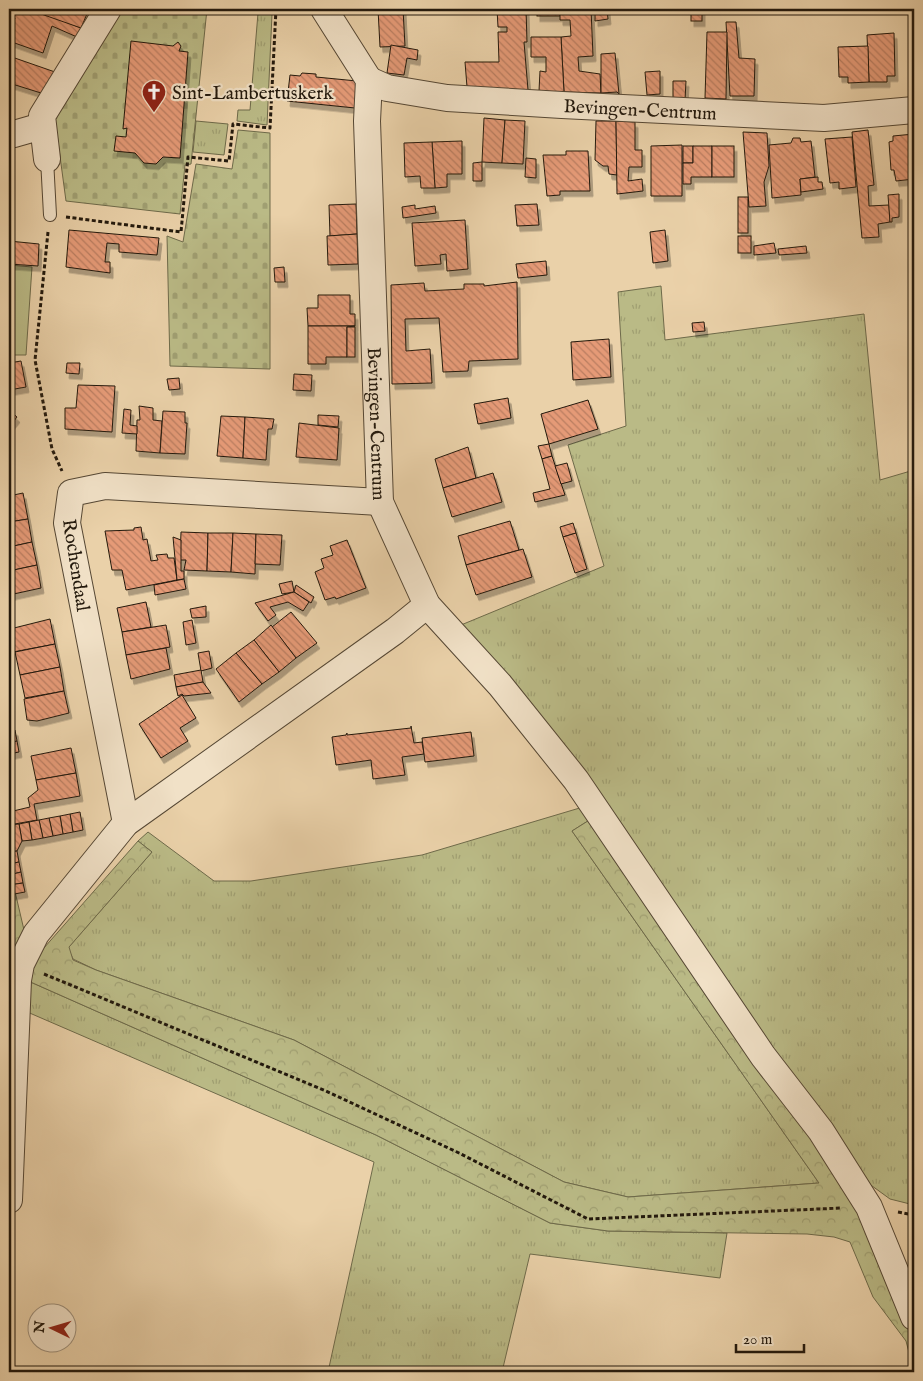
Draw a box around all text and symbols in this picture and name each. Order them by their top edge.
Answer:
church icon: Sint-Lambertuskerk [141,79,167,113]
place label: Sint-Lambertuskerk [172,82,334,106]
street label: Bevingen-Centrum [563,95,718,127]
street label: Bevingen-Centrum [361,347,390,501]
street label: Rochendaal [56,517,94,614]
north arrow [28,1304,78,1354]
text: N [30,1320,50,1335]
scale bar [736,1321,803,1353]
text: 20 m [743,1330,773,1349]

